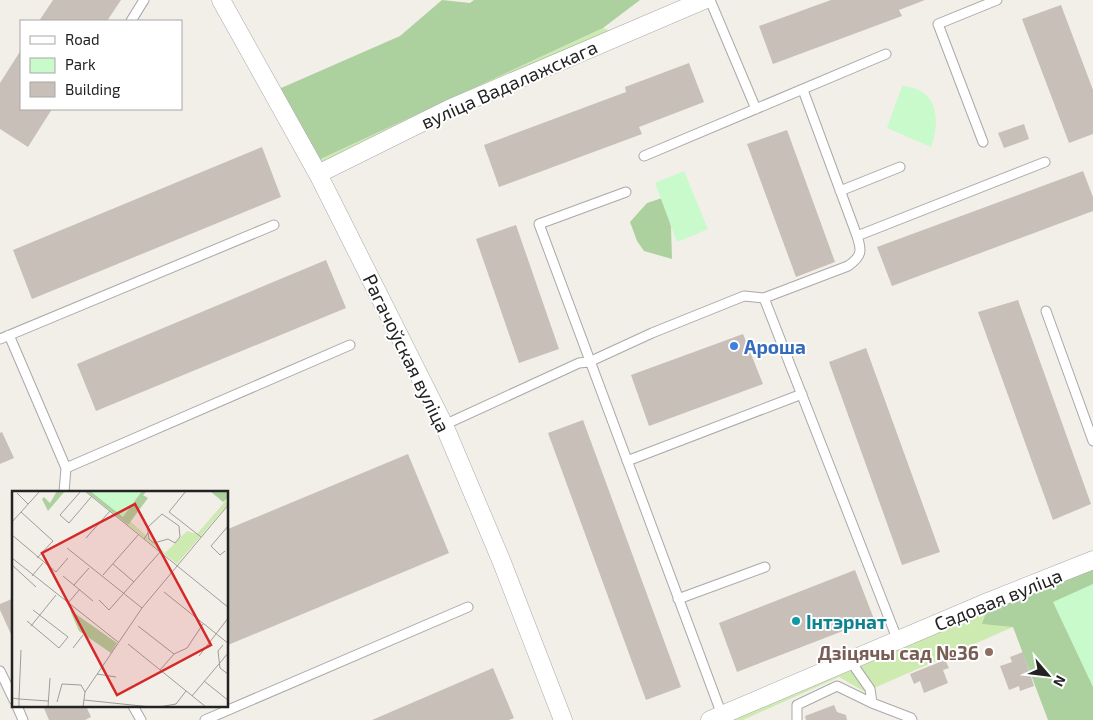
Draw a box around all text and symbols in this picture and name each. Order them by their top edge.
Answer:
legend [20,20,182,110]
text: Road [65,30,100,48]
street label: вуліца Вадалажскага [417,35,601,134]
text: Park [65,55,96,73]
text: Building [65,80,121,98]
street label: Рагачоўская вуліца [358,270,455,436]
place label: Ароша [744,335,806,358]
marker: Ароша [728,340,740,352]
inset map [12,491,229,708]
street label: Садовая вуліца [931,563,1066,636]
place label: Інтэрнат [806,610,887,633]
marker: Інтэрнат [790,615,802,627]
place label: Дзіцячы сад №36 [818,641,979,664]
marker: Дзіцячы сад №36 [983,646,995,658]
north arrow [1023,650,1073,700]
text: N [1050,673,1070,690]

